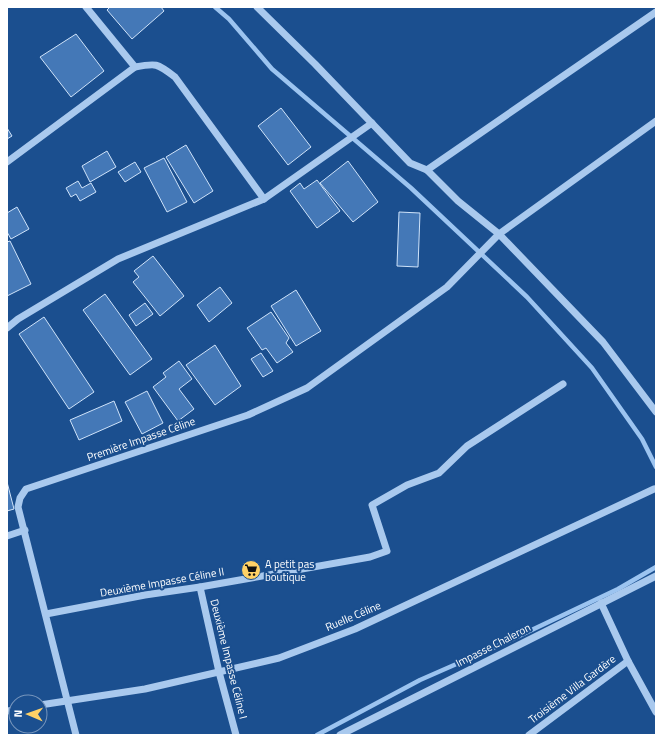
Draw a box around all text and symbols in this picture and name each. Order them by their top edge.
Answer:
street label: Première Impasse Céline [85,413,198,465]
place label: A petit pas boutique [265,556,314,585]
supermarket icon: A petit pas boutique [240,559,262,581]
street label: Deuxième Impasse Céline II [99,563,225,601]
street label: Deuxième Impasse Céline I [206,597,252,721]
street label: Ruelle Céline [323,597,384,635]
street label: Impasse Chaleron [453,619,533,671]
street label: Troisième Villa Gardère [525,651,619,727]
north arrow [8,694,48,734]
text: N [10,710,26,718]

